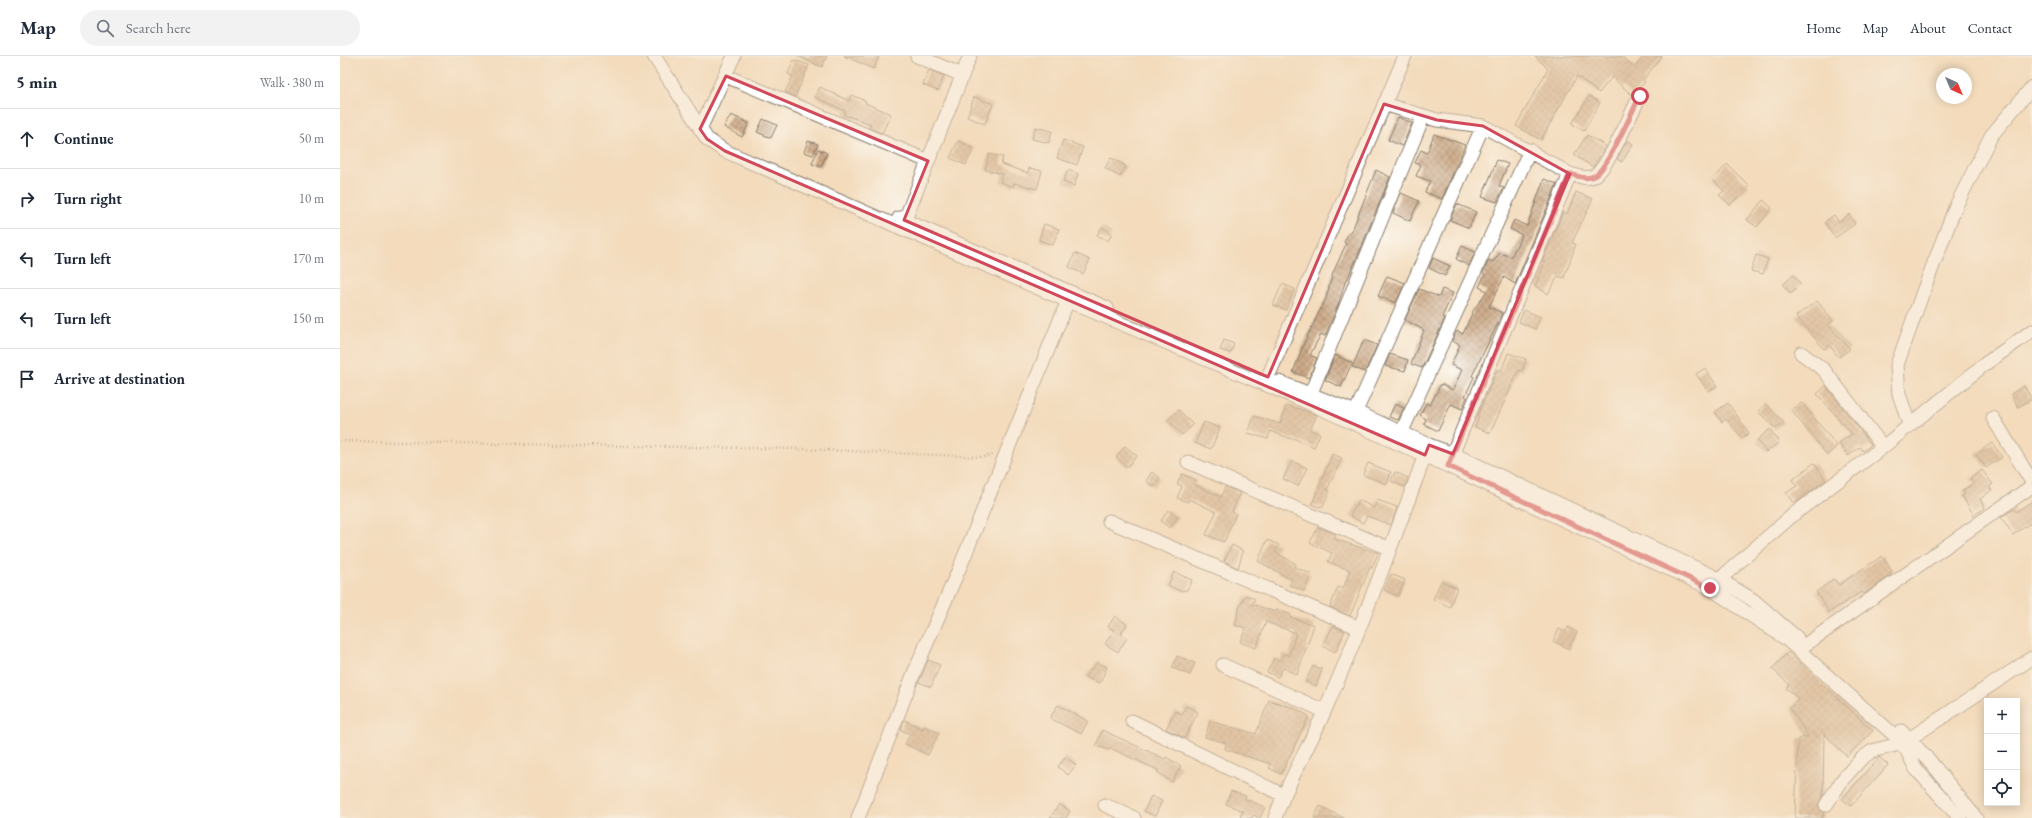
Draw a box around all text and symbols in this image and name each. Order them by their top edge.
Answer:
search box [80,10,360,46]
text: Map [20,15,56,40]
icon: search [94,17,116,39]
text: Search here [126,18,191,37]
text: Home [1806,19,1841,37]
text: Map [1863,19,1888,37]
text: About [1910,19,1946,37]
text: Contact [1968,19,2012,37]
north arrow [1936,68,1972,104]
text: 5 min [16,71,57,93]
text: Walk · 380 m [260,74,324,91]
route start [1631,87,1649,105]
icon: ahead [16,128,38,150]
text: Continue [54,129,114,148]
text: 50 m [299,130,324,147]
icon: right [16,188,38,210]
text: Turn right [54,189,122,208]
text: 10 m [299,190,324,207]
icon: left [16,248,38,270]
text: Turn left [54,249,111,268]
text: 170 m [293,250,324,267]
icon: left [16,308,38,330]
text: Turn left [54,309,111,328]
text: 150 m [293,310,324,327]
icon: arrive [16,368,38,390]
text: Arrive at destination [54,369,185,388]
route end [1701,579,1719,597]
map controls [1984,698,2020,806]
button: + [1984,698,2020,734]
button: − [1984,734,2020,770]
button: locate [1984,770,2020,806]

